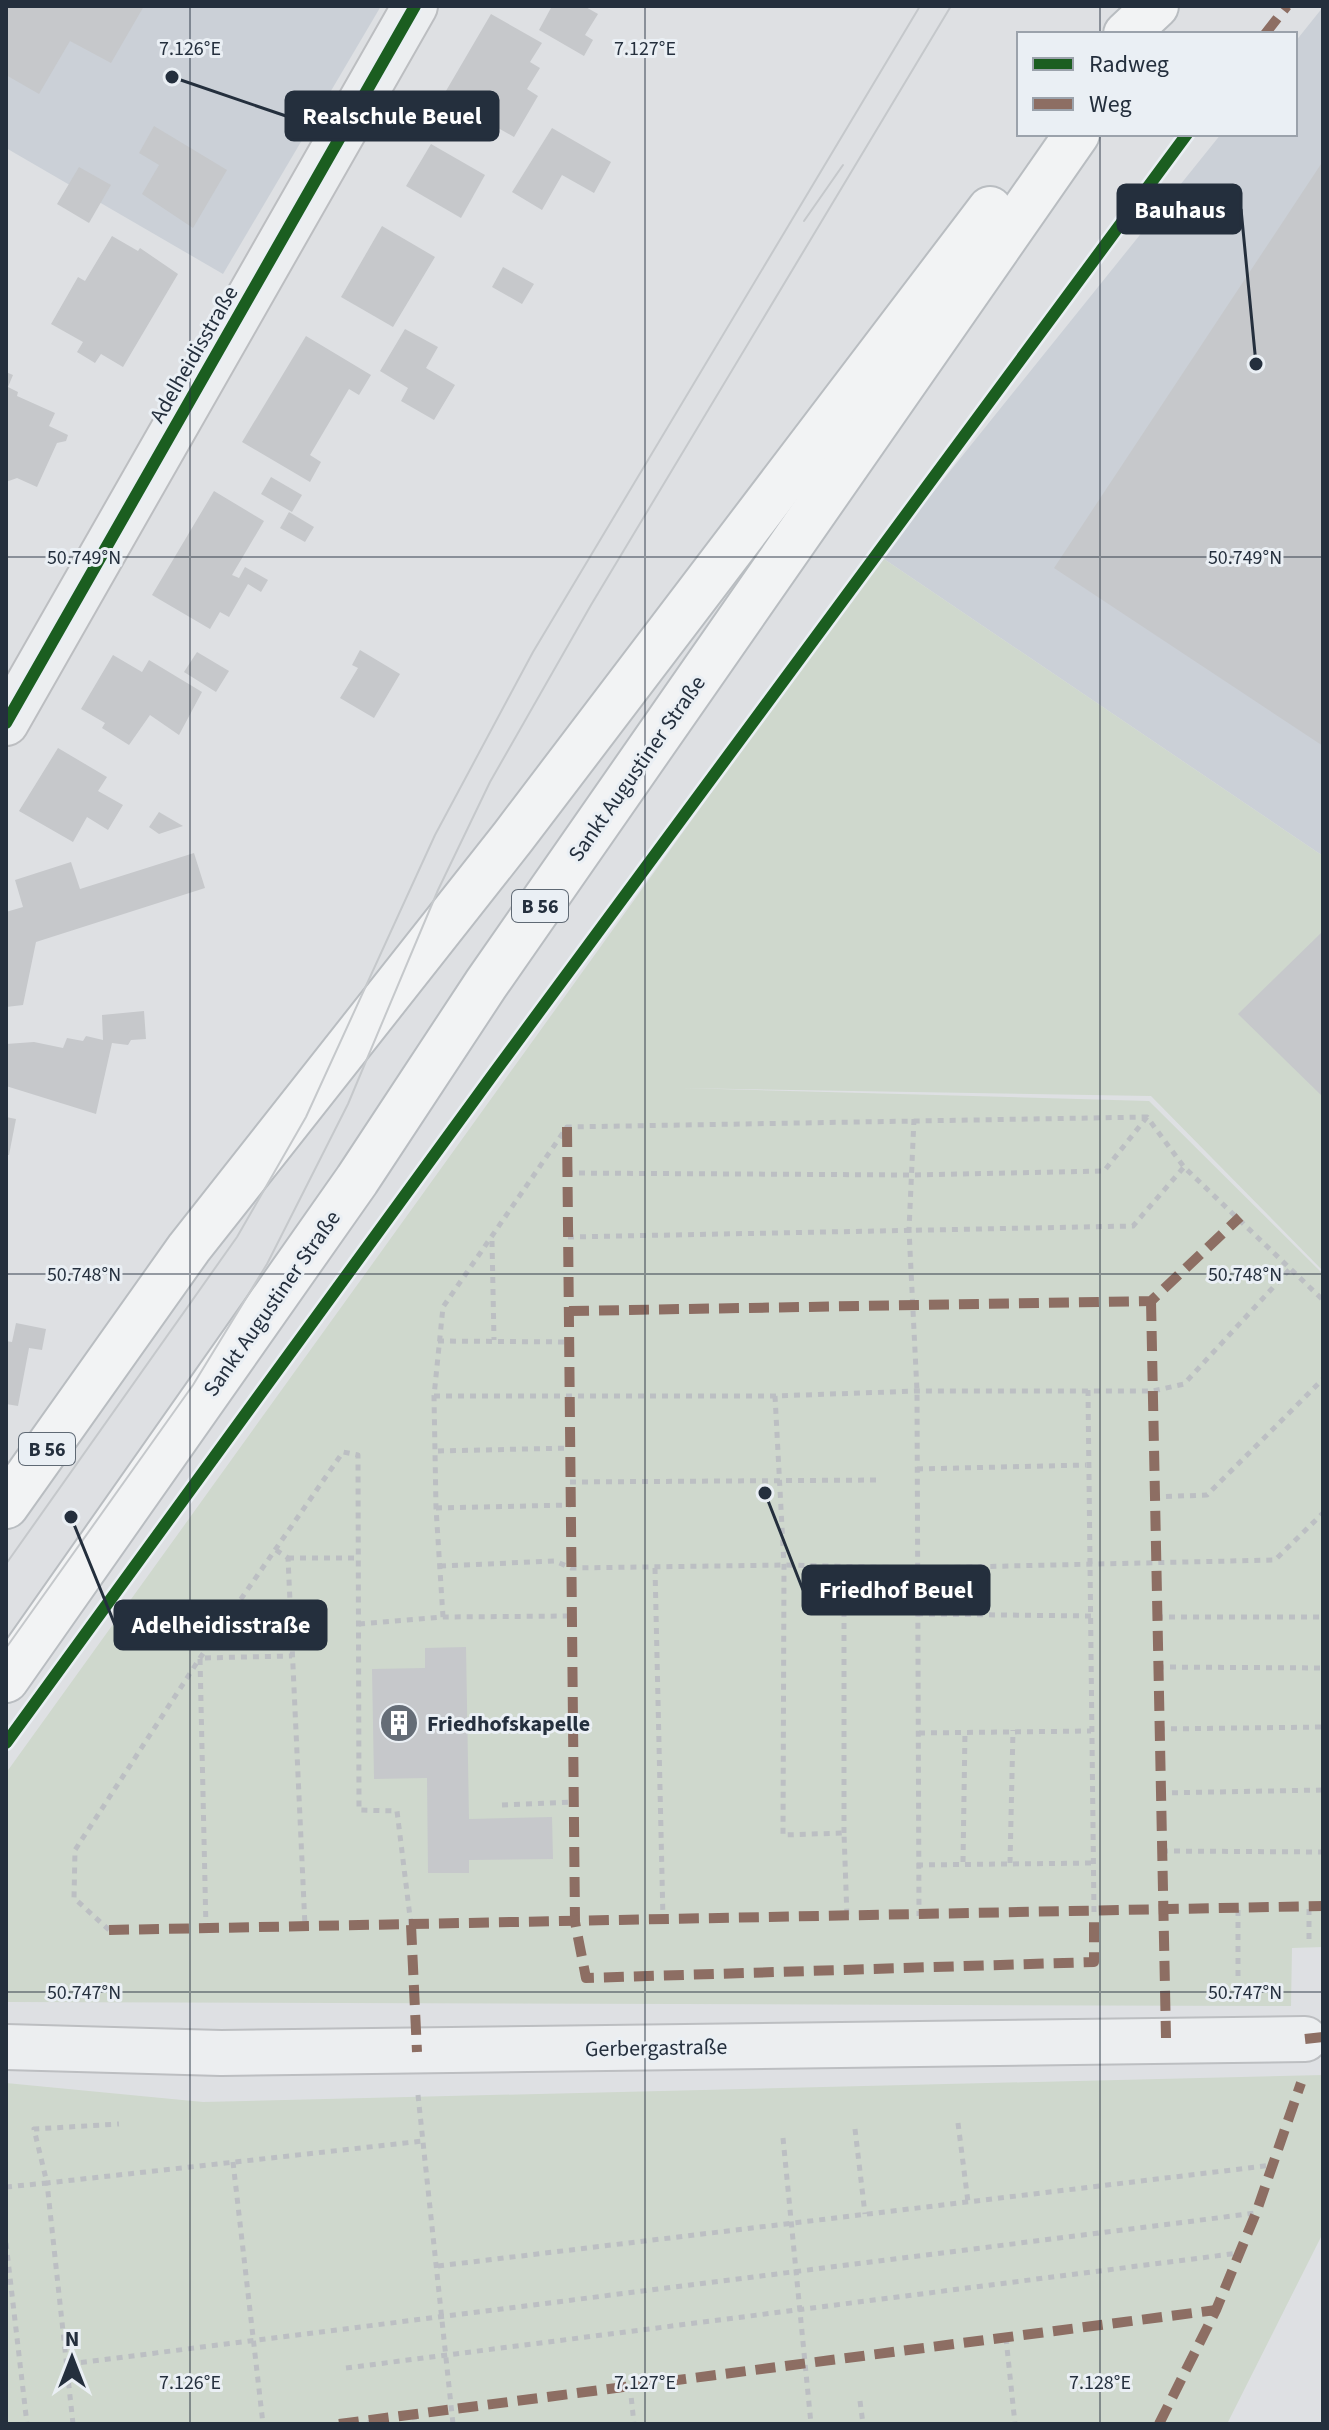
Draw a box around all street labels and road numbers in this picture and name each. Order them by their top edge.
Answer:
street label: Adelheidisstraße [142,280,246,429]
street label: Sankt Augustiner Straße [560,669,713,868]
road number: B 56 [512,890,568,922]
street label: Sankt Augustiner Straße [195,1204,348,1403]
road number: B 56 [19,1433,75,1465]
street label: Gerbergastraße [585,2031,728,2065]

